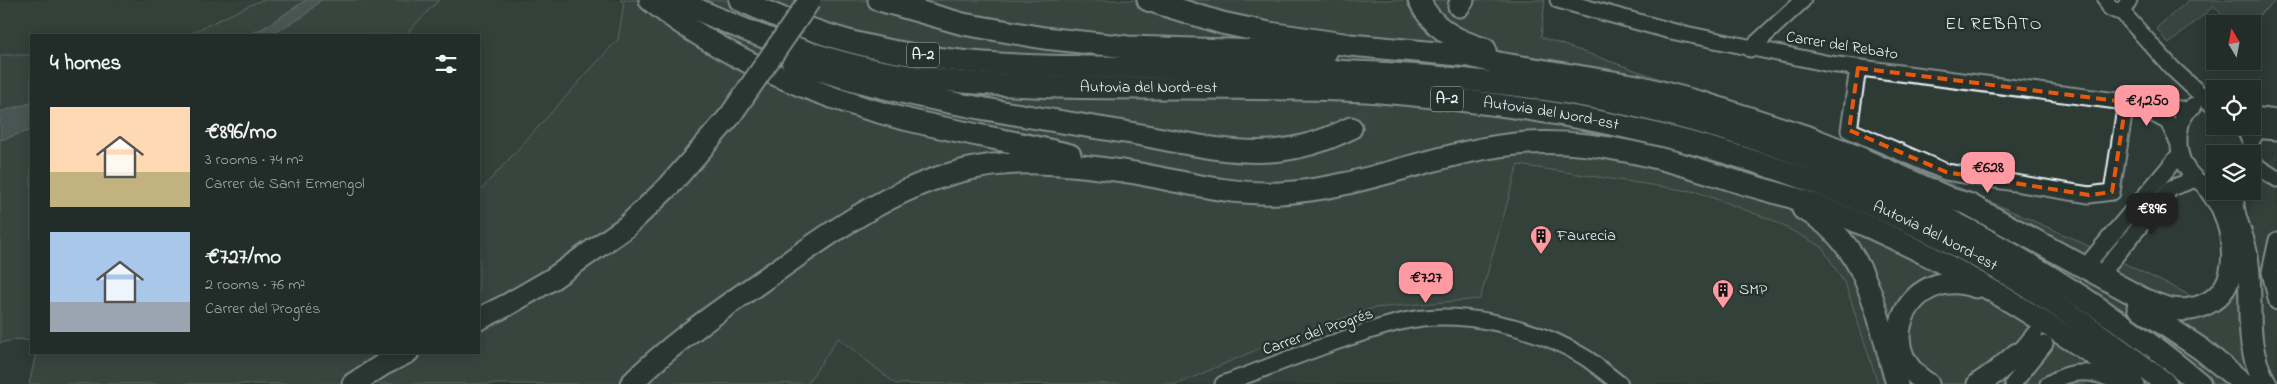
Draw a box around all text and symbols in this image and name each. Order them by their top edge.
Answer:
district label: EL REBATO [1945,12,2043,38]
north arrow [2206,15,2261,70]
map controls [2206,15,2261,200]
street label: Carrer del Rebato [1784,25,1900,67]
road number: A-2 [907,42,939,68]
text: 4 homes [50,49,121,79]
icon: filters [432,50,460,78]
street label: Autovia del Nord-est [1080,75,1218,100]
button: locate [2206,80,2261,135]
pin: €1,250 [2106,84,2188,127]
road number: A-2 [1431,86,1463,112]
text: €1,250 [2125,89,2169,113]
street label: Autovia del Nord-est [1482,91,1622,137]
text: €896/mo [205,118,277,148]
icon: home [90,127,150,187]
button: layers [2206,145,2261,200]
text: 3 rooms · 74 m² [205,148,304,172]
pin: €628 [1958,152,2018,194]
text: €628 [1972,156,2004,180]
text: Carrer de Sant Ermengol [205,172,365,196]
pin: €896 [2122,192,2182,235]
street label: Autovia del Nord-est [1869,195,2003,278]
text: €896 [2137,197,2167,221]
building icon: Faurecia [1529,224,1553,255]
place label: Faurecia [1556,224,1616,248]
text: €727/mo [205,243,281,273]
icon: home [90,252,150,312]
pin: €727 [1396,262,1456,304]
text: €727 [1410,266,1442,290]
text: 2 rooms · 76 m² [205,273,305,297]
building icon: SMP [1711,278,1735,309]
place label: SMP [1739,278,1768,302]
text: Carrer del Progrés [205,297,320,321]
street label: Carrer del Progrés [1260,302,1376,362]

